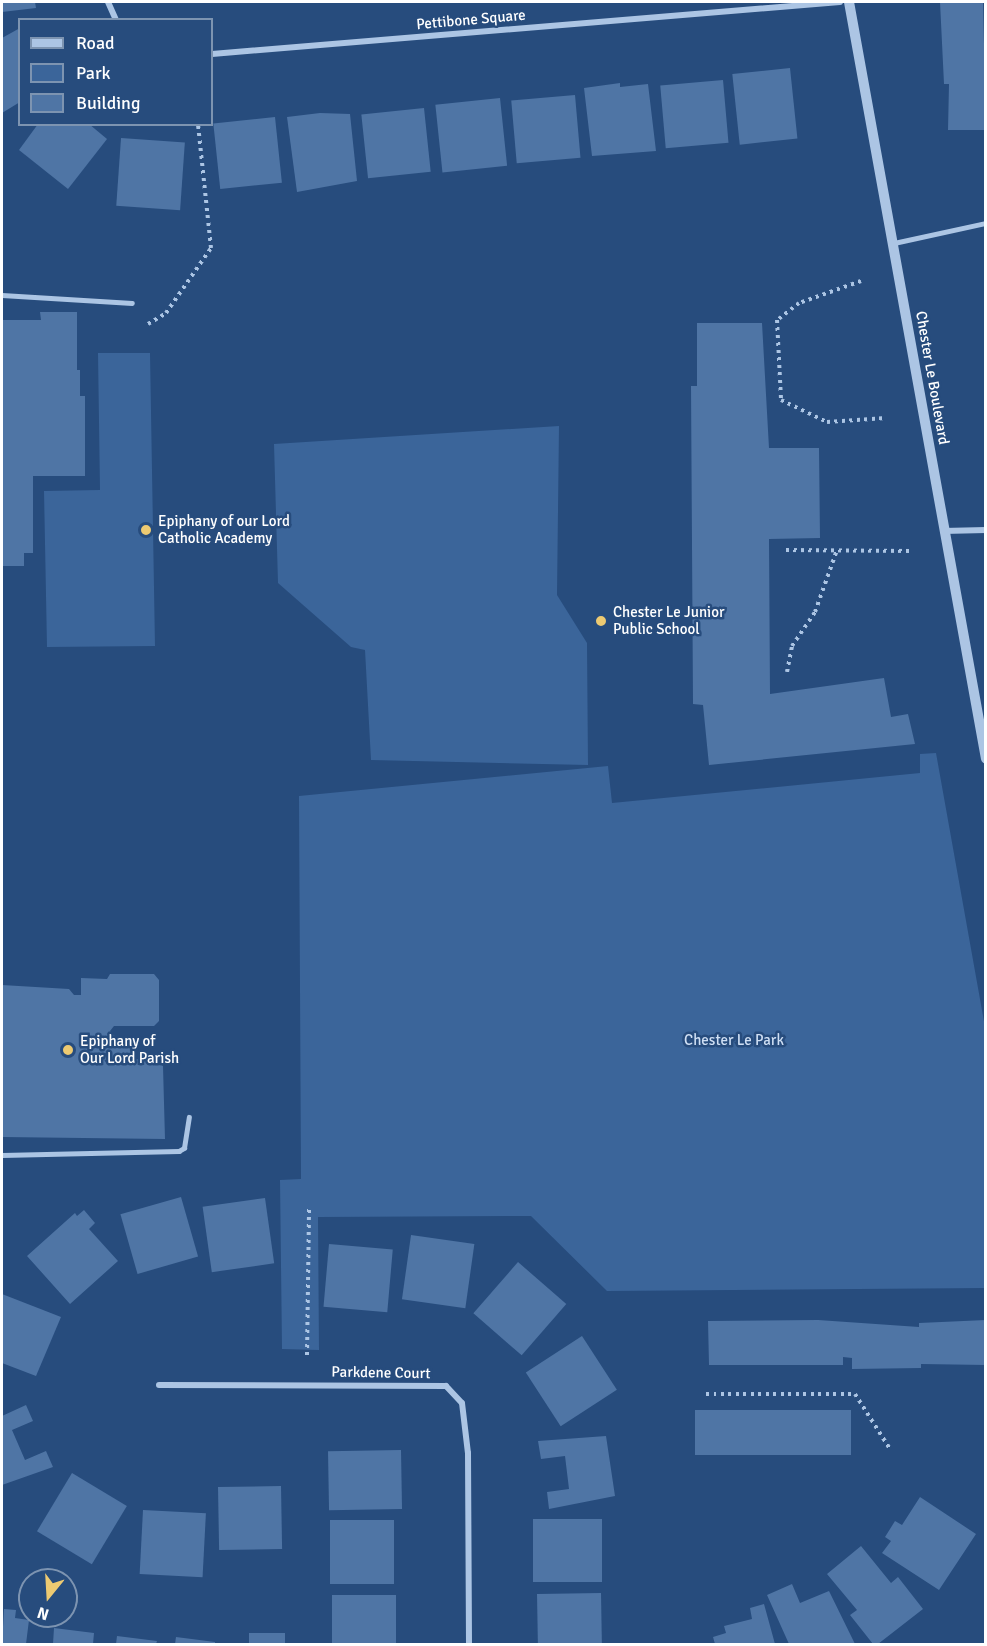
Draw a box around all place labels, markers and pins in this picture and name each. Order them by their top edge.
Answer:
place label: Epiphany of our Lord Catholic Academy [158,512,290,547]
marker: Epiphany of our Lord Catholic Academy [139,523,153,537]
place label: Chester Le Junior Public School [613,603,724,638]
marker: Chester Le Junior Public School [594,614,608,628]
place label: Epiphany of Our Lord Parish [80,1032,179,1067]
marker: Epiphany of Our Lord Parish [61,1043,75,1057]

